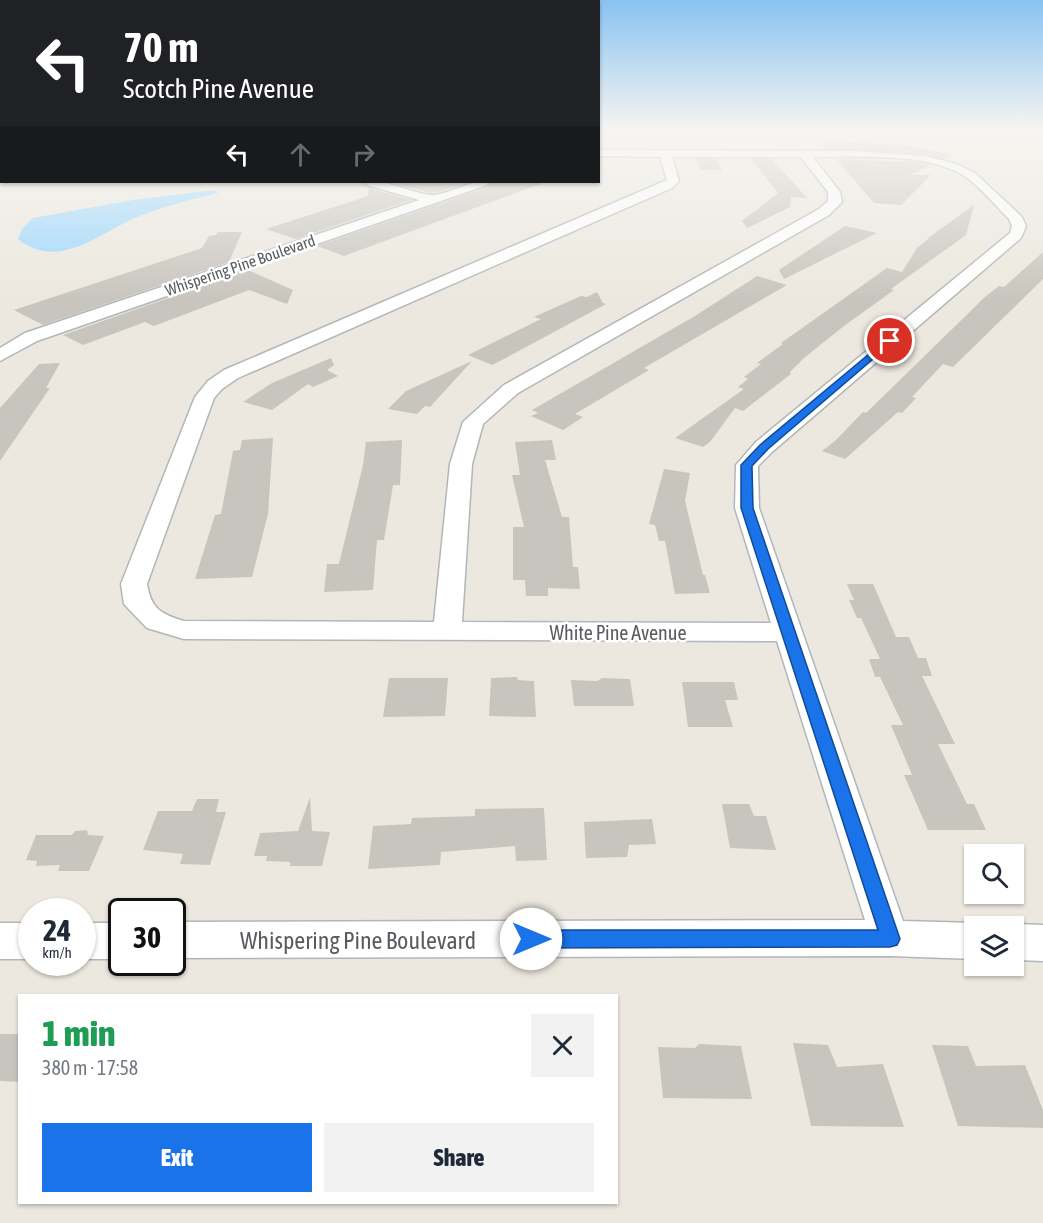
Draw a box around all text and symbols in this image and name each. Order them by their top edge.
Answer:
text: 70 m [123,23,198,71]
icon: left [24,24,102,102]
text: Scotch Pine Avenue [123,73,314,104]
icon: left [221,138,254,171]
icon: ahead [284,138,317,171]
icon: right [347,138,380,171]
street label: Whispering Pine Boulevard [163,231,318,300]
pin [864,315,915,366]
icon: arrive [873,324,906,357]
street label: White Pine Avenue [549,621,687,644]
map controls [964,844,1024,976]
button: search [964,844,1024,904]
speed limit sign: 30 [108,898,186,976]
position arrow [499,907,563,971]
text: 24 [43,913,71,947]
button: layers [964,916,1024,976]
street label: Whispering Pine Boulevard [240,927,476,954]
text: km/h [42,944,72,961]
text: 1 min [42,1012,116,1054]
button: close [531,1014,594,1077]
text: 380 m · 17:58 [42,1056,138,1079]
button: Exit [42,1123,312,1192]
button: Share [324,1123,594,1192]

